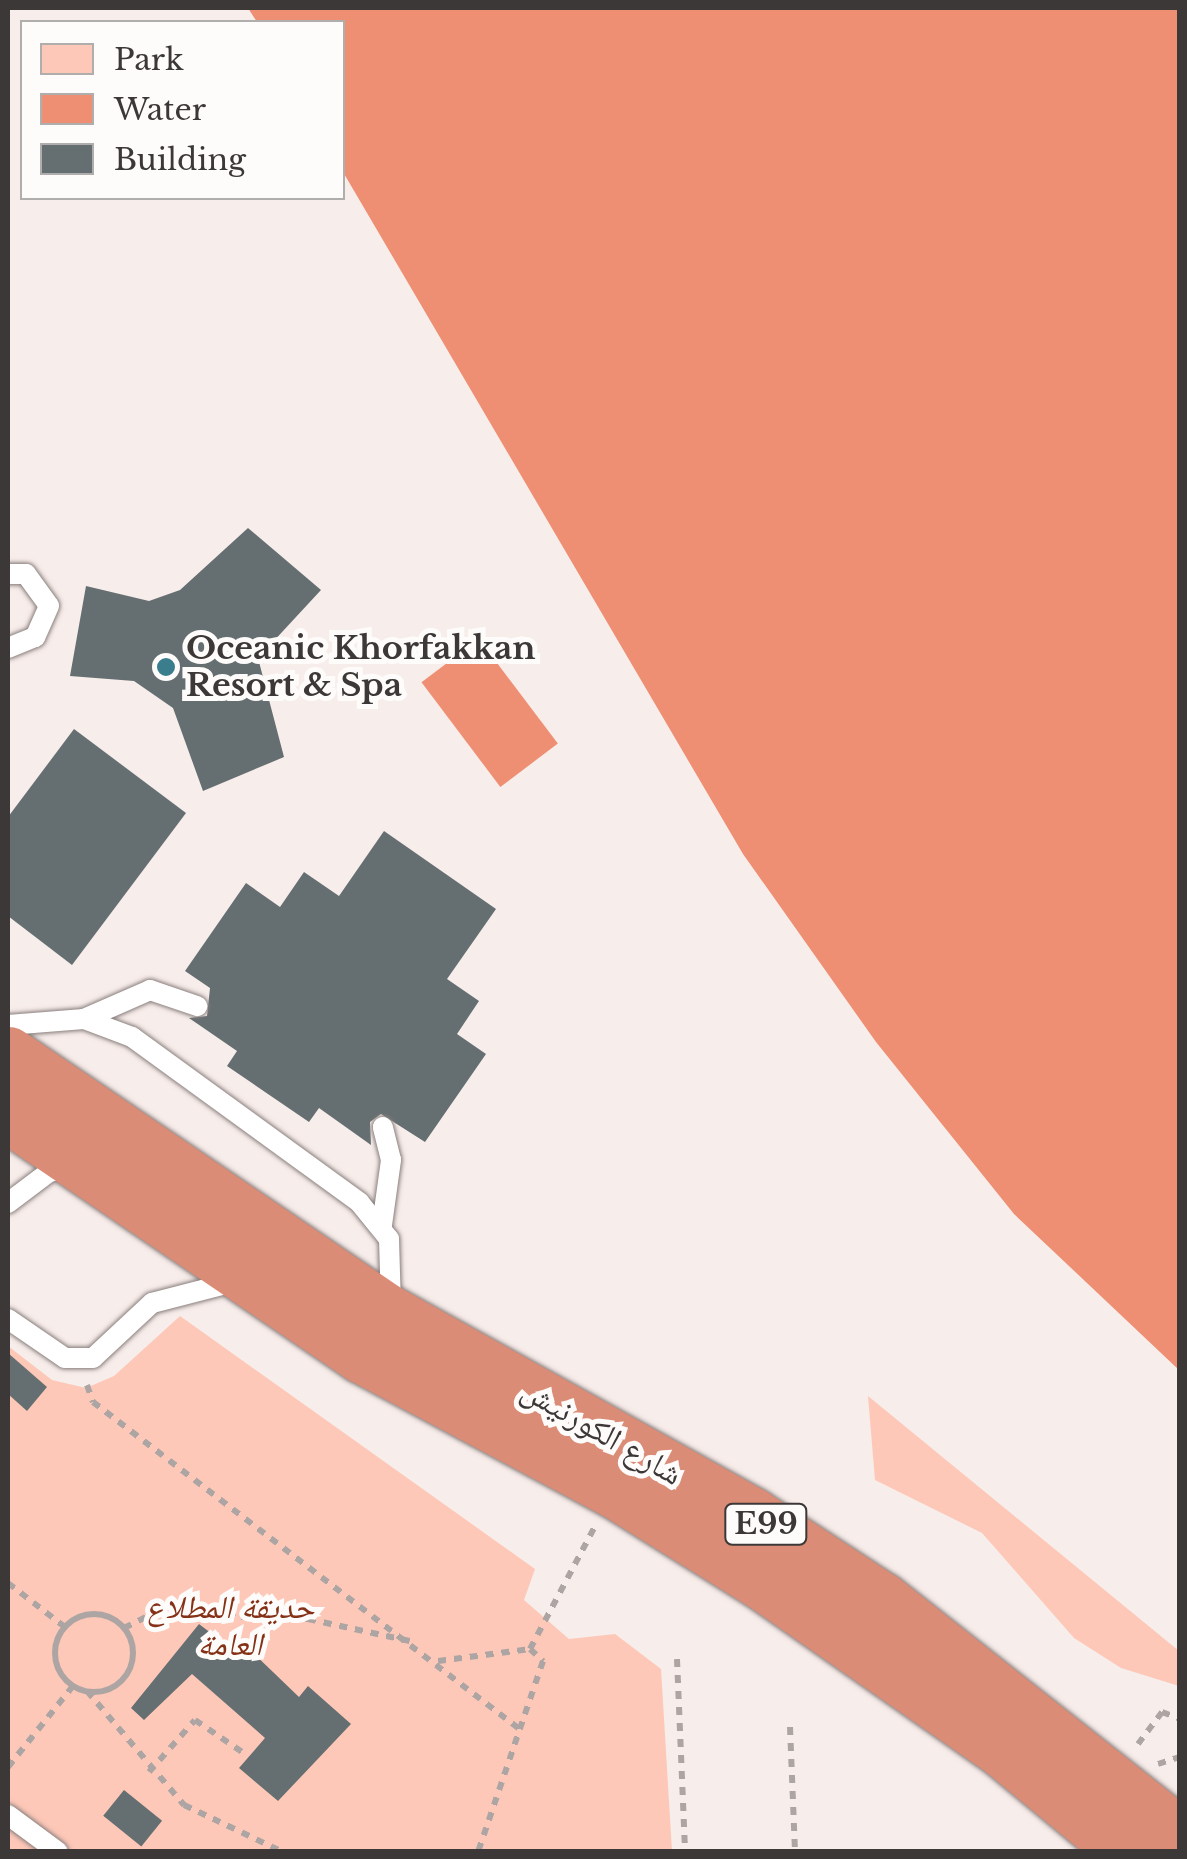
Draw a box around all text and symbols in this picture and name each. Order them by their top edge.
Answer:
legend [20,20,345,200]
text: Park [114,41,184,78]
text: Water [114,91,206,128]
text: Building [114,141,246,178]
place label: Oceanic Khorfakkan Resort & Spa [186,630,536,705]
marker: Oceanic Khorfakkan Resort & Spa [155,656,177,678]
street label: شارع الكورنيش [515,1371,689,1493]
road number: E99 [724,1499,808,1549]
park label: حديقة المطلاع العامة [146,1589,314,1664]

